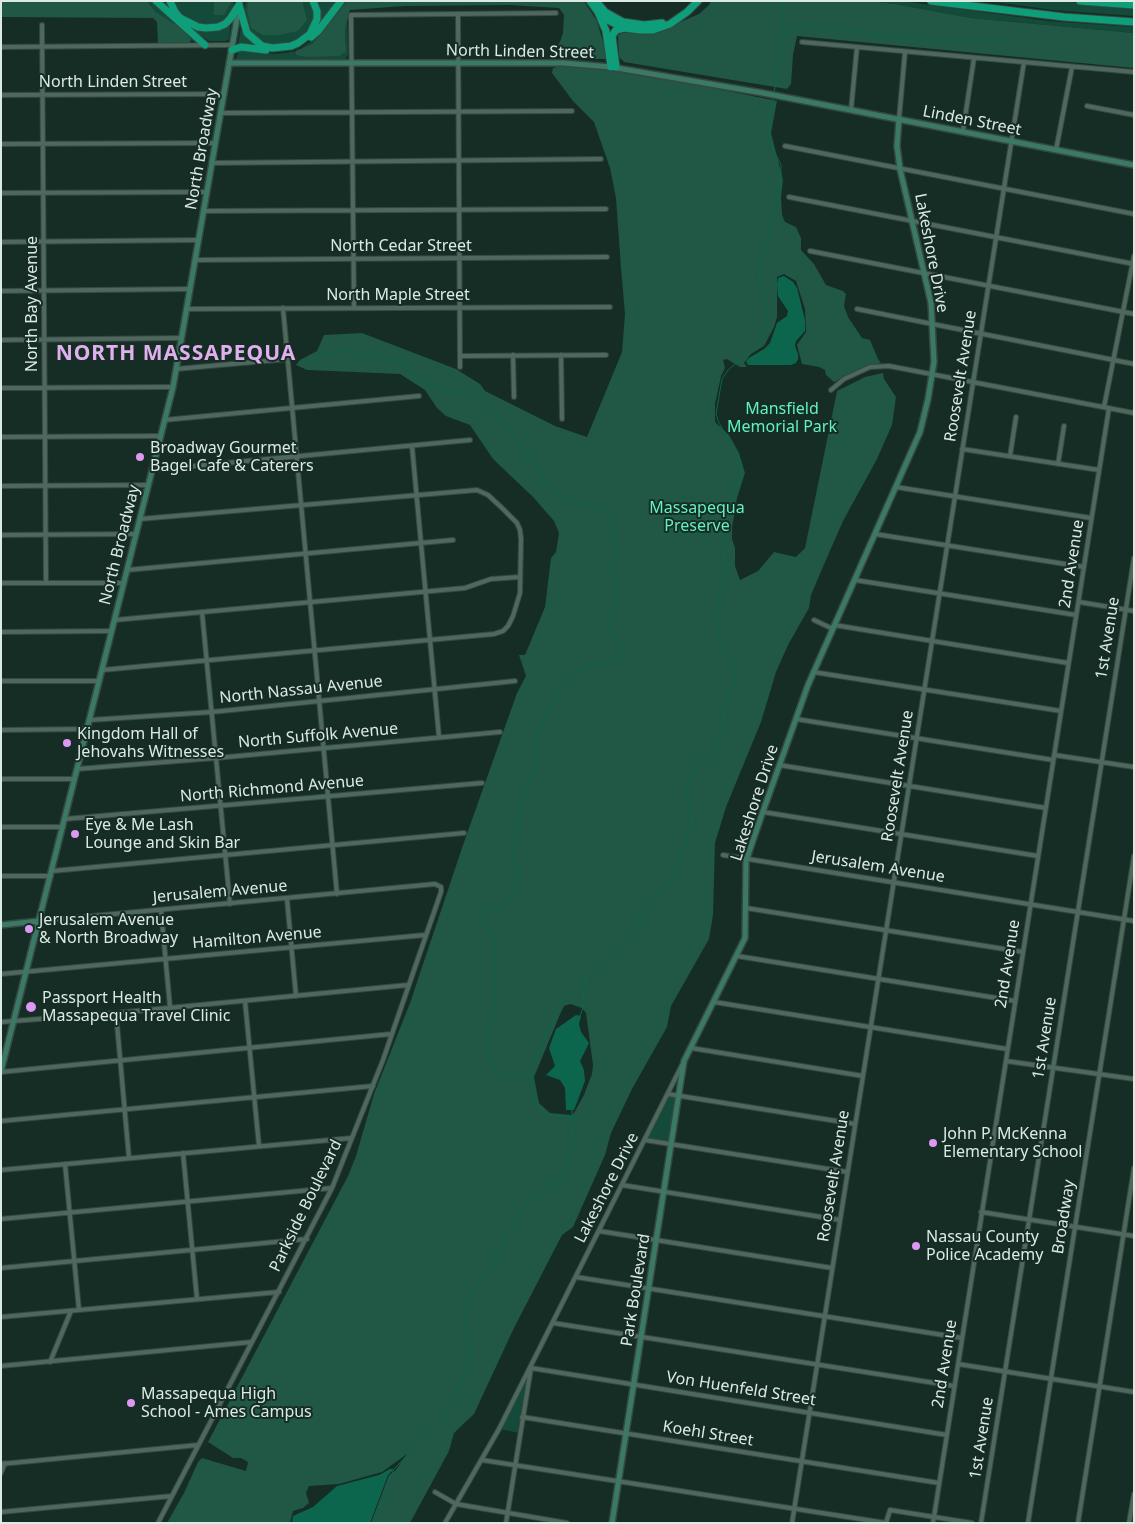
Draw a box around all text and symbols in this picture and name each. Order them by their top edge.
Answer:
street label: North Linden Street [446,41,594,63]
street label: North Linden Street [39,72,187,92]
street label: North Broadway [182,87,222,211]
street label: Linden Street [921,102,1023,140]
street label: Lakeshore Drive [910,192,952,314]
street label: North Bay Avenue [22,236,42,372]
street label: North Cedar Street [330,236,472,256]
street label: North Maple Street [326,285,470,305]
street label: Roosevelt Avenue [941,309,981,443]
district label: NORTH MASSAPEQUA [54,341,298,367]
park label: Mansfield Memorial Park [727,399,837,437]
place label: Broadway Gourmet Bagel Cafe & Caterers [150,438,314,476]
marker: Broadway Gourmet Bagel Cafe & Caterers [134,451,146,463]
street label: North Broadway [96,483,144,607]
park label: Massapequa Preserve [649,498,745,536]
street label: 2nd Avenue [1056,518,1088,610]
street label: 1st Avenue [1092,596,1124,680]
street label: North Nassau Avenue [218,672,384,708]
street label: Roosevelt Avenue [878,709,918,843]
street label: North Suffolk Avenue [237,719,399,753]
place label: Kingdom Hall of Jehovahs Witnesses [77,724,224,762]
marker: Kingdom Hall of Jehovahs Witnesses [61,737,73,749]
street label: Lakeshore Drive [727,742,783,864]
street label: North Richmond Avenue [179,771,365,807]
place label: Eye & Me Lash Lounge and Skin Bar [85,815,240,853]
marker: Eye & Me Lash Lounge and Skin Bar [69,828,81,840]
street label: Jerusalem Avenue [810,847,946,887]
street label: Jerusalem Avenue [152,877,288,907]
place label: Jerusalem Avenue & North Broadway [39,910,178,948]
street label: 2nd Avenue [992,918,1024,1010]
marker: Jerusalem Avenue & North Broadway [23,923,35,935]
street label: Hamilton Avenue [192,923,322,953]
place label: Passport Health Massapequa Travel Clinic [42,988,230,1026]
street label: 1st Avenue [1029,996,1061,1080]
marker: Passport Health Massapequa Travel Clinic [24,1000,38,1014]
street label: Roosevelt Avenue [814,1109,854,1243]
place label: John P. McKenna Elementary School [943,1124,1082,1162]
street label: Lakeshore Drive [571,1130,643,1246]
street label: Parkside Boulevard [266,1137,346,1275]
marker: John P. McKenna Elementary School [927,1137,939,1149]
street label: Broadway [1049,1179,1079,1255]
place label: Nassau County Police Academy [926,1227,1043,1265]
street label: Park Boulevard [618,1232,654,1348]
marker: Nassau County Police Academy [910,1240,922,1252]
street label: 2nd Avenue [929,1318,961,1410]
street label: Von Huenfeld Street [665,1368,817,1410]
place label: Massapequa High School - Ames Campus [141,1384,312,1422]
street label: 1st Avenue [966,1396,998,1480]
marker: Massapequa High School - Ames Campus [125,1397,137,1409]
street label: Koehl Street [661,1417,755,1451]

